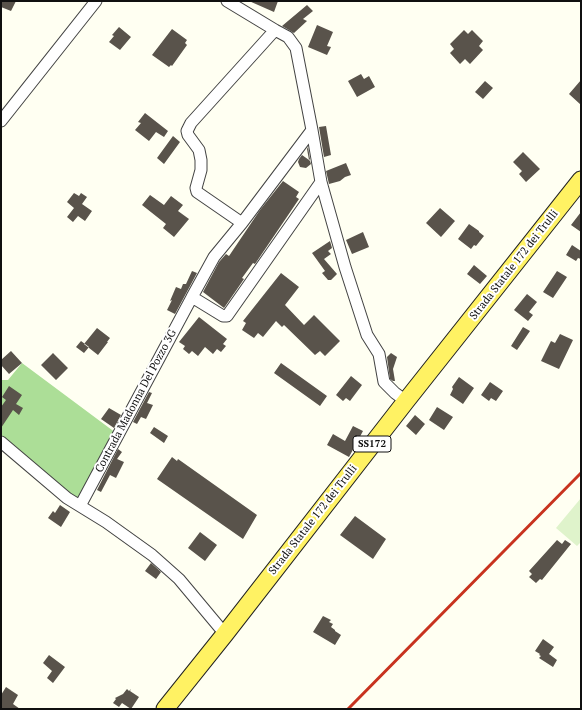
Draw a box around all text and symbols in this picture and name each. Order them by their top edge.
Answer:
street label: Strada Statale 172 dei Trulli [467,208,561,322]
street label: Contrada Madonna Del Pozzo 3G [93,327,179,475]
road number: SS172 [353,436,391,452]
street label: Strada Statale 172 dei Trulli [266,463,360,577]

